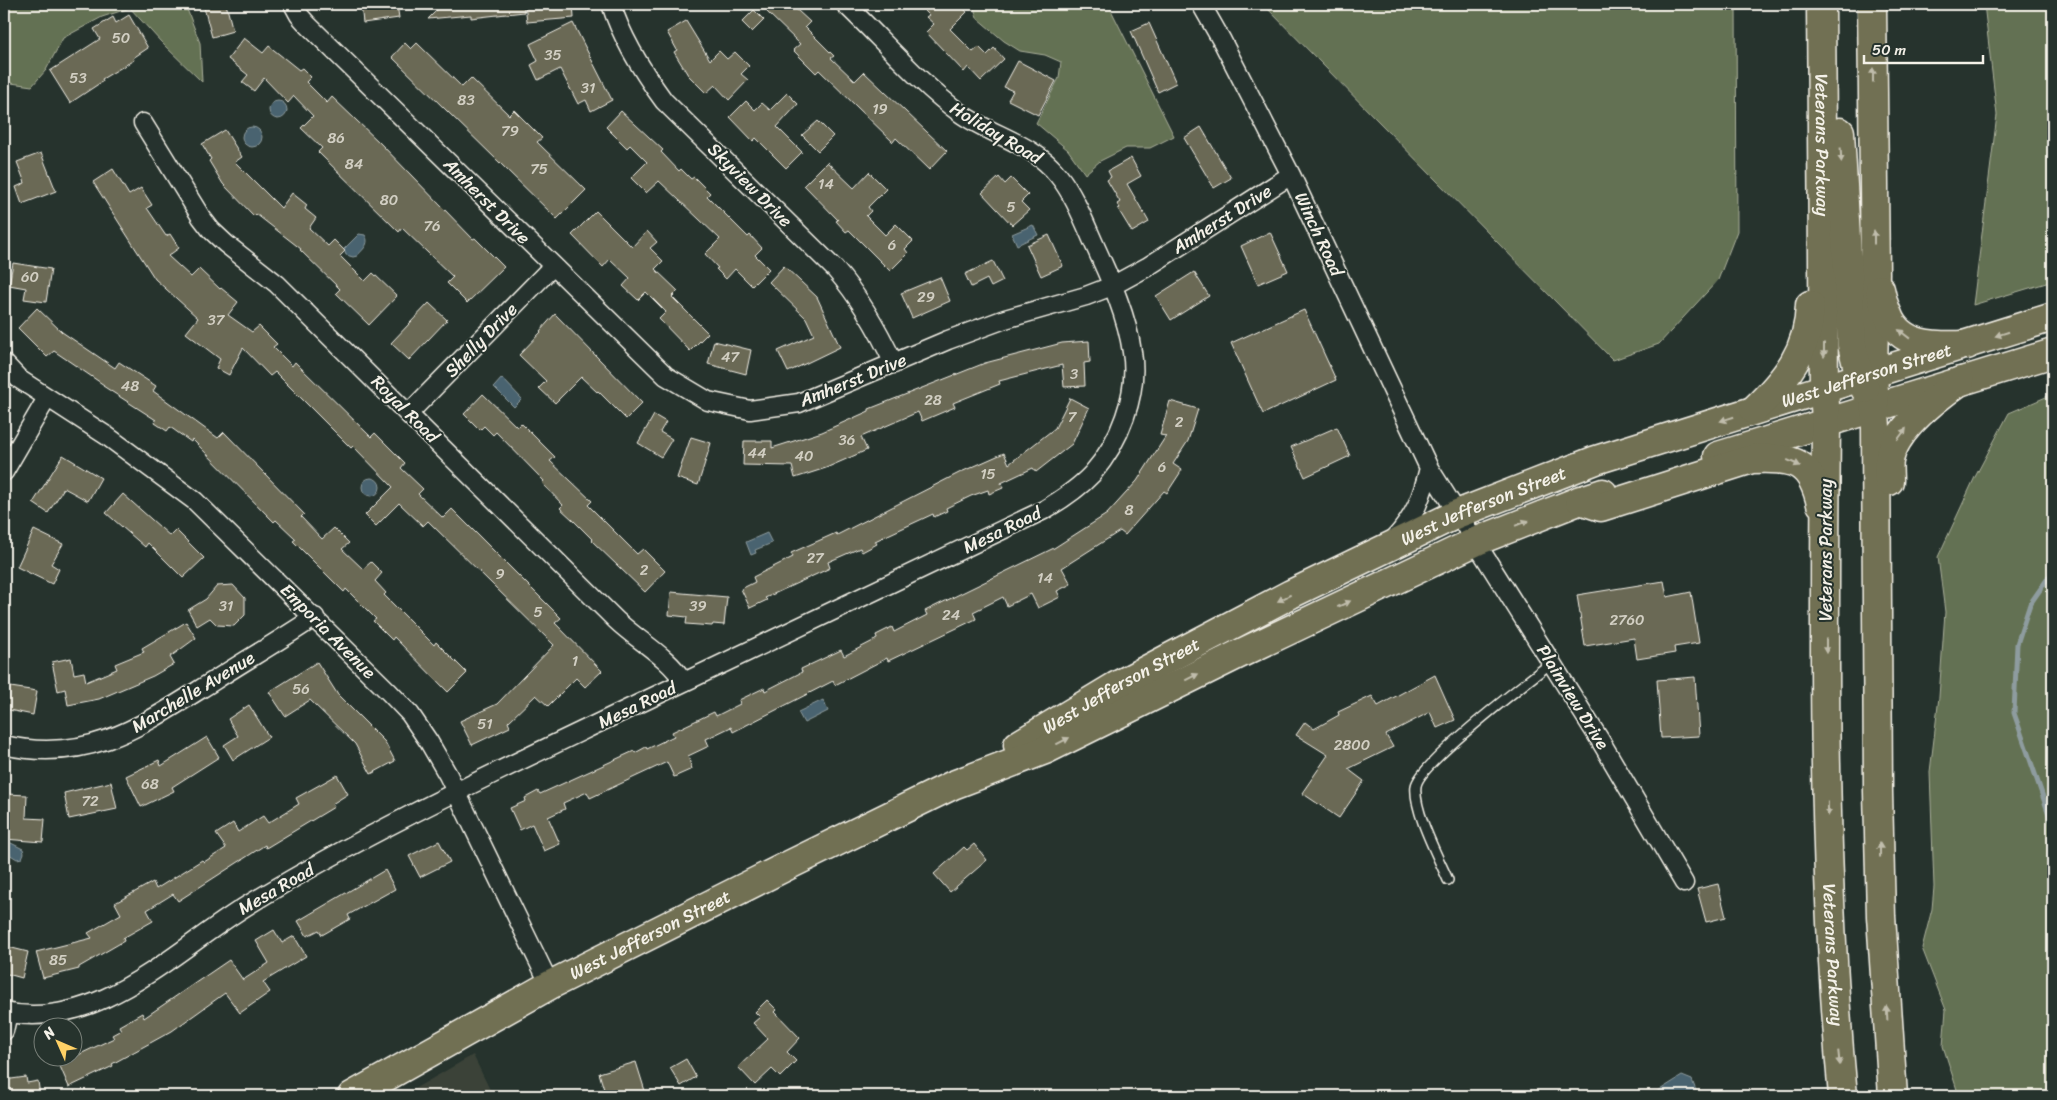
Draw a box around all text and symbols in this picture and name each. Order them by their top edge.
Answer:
house number: 50 [112,25,130,51]
scale bar [1864,32,1983,64]
text: 50 m [1872,37,1907,63]
house number: 35 [544,42,562,68]
house number: 53 [69,65,87,91]
one-way arrow [1869,66,1877,82]
street label: Veterans Parkway [1806,74,1839,217]
house number: 31 [581,75,595,101]
house number: 83 [457,87,475,113]
street label: Holiday Road [944,93,1050,174]
house number: 19 [872,96,888,122]
house number: 79 [501,118,519,144]
house number: 86 [327,125,345,151]
street label: Skyview Drive [700,135,800,235]
one-way arrow [1837,148,1845,164]
street label: Amherst Drive [435,149,538,252]
house number: 84 [345,151,363,177]
house number: 75 [530,156,548,182]
house number: 14 [818,171,834,197]
street label: Amherst Drive [1165,175,1279,263]
street label: Winch Road [1285,186,1353,283]
house number: 80 [380,187,398,213]
house number: 5 [1006,194,1016,220]
house number: 76 [423,213,441,239]
one-way arrow [1870,229,1878,245]
house number: 6 [888,232,896,258]
house number: 60 [21,264,39,290]
house number: 29 [917,284,935,310]
street label: Shelly Drive [436,295,526,385]
house number: 37 [208,307,226,333]
one-way arrow [1897,328,1910,339]
one-way arrow [1994,331,2009,338]
street label: West Jefferson Street [1777,334,1956,417]
one-way arrow [1820,342,1828,358]
house number: 47 [721,344,740,370]
street label: Amherst Drive [794,344,912,416]
house number: 3 [1070,361,1078,387]
street label: Royal Road [363,367,448,452]
house number: 48 [121,373,139,399]
house number: 28 [924,387,942,413]
house number: 7 [1068,404,1078,430]
house number: 2 [1175,409,1184,435]
one-way arrow [1720,415,1735,423]
house number: 36 [839,427,855,453]
one-way arrow [1897,427,1907,441]
house number: 44 [748,440,766,466]
house number: 40 [795,443,813,469]
house number: 6 [1158,454,1166,480]
street label: West Jefferson Street [1395,457,1571,555]
one-way arrow [1787,459,1801,467]
house number: 15 [980,461,996,487]
street label: Veterans Parkway [1810,478,1842,621]
street label: Mesa Road [957,496,1048,563]
house number: 8 [1124,497,1134,523]
one-way arrow [1515,519,1530,527]
house number: 27 [806,545,825,571]
house number: 2 [640,557,649,583]
house number: 9 [495,561,505,587]
house number: 14 [1037,565,1053,591]
street label: Emporia Avenue [272,575,384,687]
house number: 31 [219,593,233,619]
house number: 39 [689,593,707,619]
one-way arrow [1277,594,1291,602]
house number: 5 [533,599,543,625]
one-way arrow [1337,600,1352,608]
house number: 24 [942,602,960,628]
house number: 2760 [1609,607,1645,633]
street label: West Jefferson Street [1036,628,1206,743]
street label: Plainview Drive [1528,638,1618,756]
one-way arrow [1822,638,1830,654]
street label: Marchelle Avenue [125,642,261,742]
house number: 1 [572,648,578,674]
street label: Mesa Road [592,671,683,738]
one-way arrow [1185,673,1199,681]
house number: 56 [292,676,310,702]
house number: 51 [477,711,493,737]
house number: 2800 [1334,732,1370,758]
one-way arrow [1056,737,1070,745]
house number: 68 [141,771,159,797]
house number: 72 [81,788,99,814]
one-way arrow [1824,801,1832,817]
one-way arrow [1876,842,1884,858]
street label: Mesa Road [231,853,322,924]
street label: West Jefferson Street [564,881,737,989]
street label: Veterans Parkway [1813,883,1853,1028]
house number: 85 [49,947,67,973]
one-way arrow [1882,1005,1890,1021]
north arrow [32,1018,82,1068]
text: N [36,1021,62,1046]
one-way arrow [1836,1051,1844,1067]

